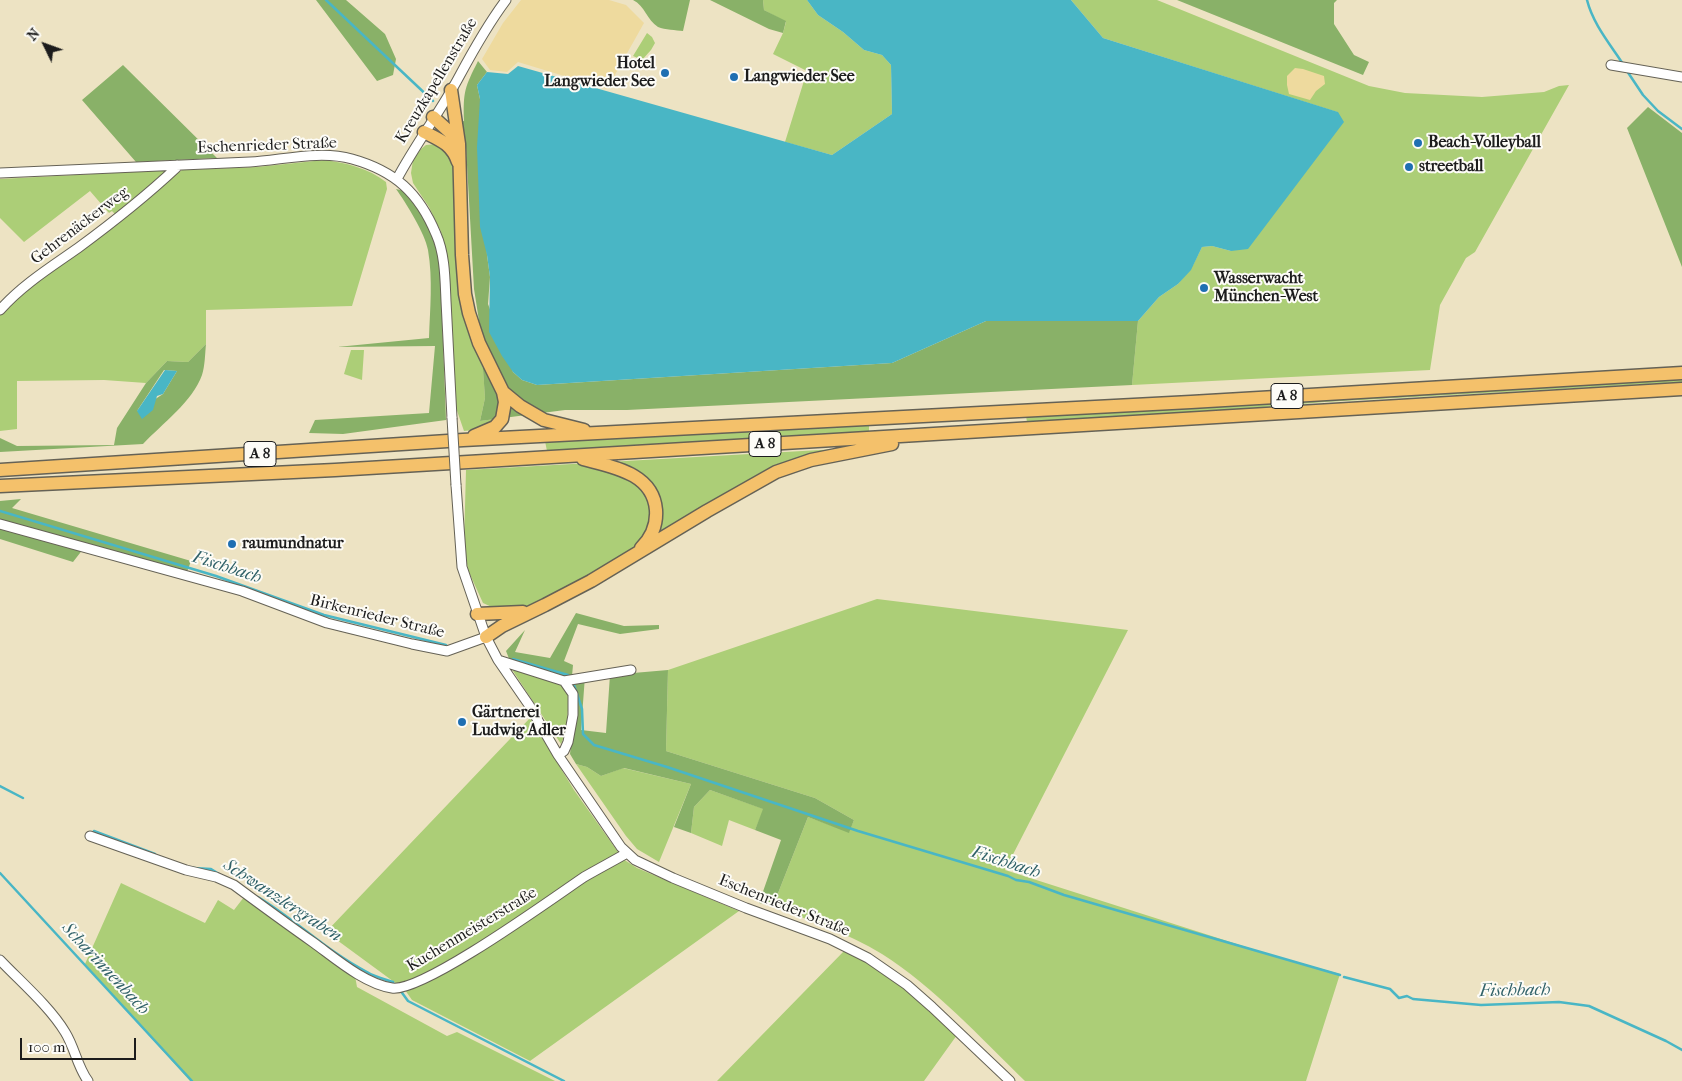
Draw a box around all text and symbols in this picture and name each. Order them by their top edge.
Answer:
street label: Kreuzkapellenstraße [392,15,482,147]
north arrow [20,20,70,70]
text: N [24,25,43,44]
place label: Hotel Langwieder See [544,54,655,92]
marker: Hotel Langwieder See [659,67,671,79]
place label: Langwieder See [744,67,855,87]
marker: Langwieder See [728,71,740,83]
place label: Beach-Volleyball [1428,133,1541,153]
street label: Eschenrieder Straße [197,134,337,158]
marker: Beach-Volleyball [1412,137,1424,149]
place label: streetball [1419,157,1484,177]
marker: streetball [1403,161,1415,173]
street label: Gehrenäckerweg [27,183,133,269]
place label: Wasserwacht München-West [1214,269,1318,307]
marker: Wasserwacht München-West [1198,282,1210,294]
road number: A 8 [1271,384,1303,408]
road number: A 8 [749,432,781,456]
road number: A 8 [244,442,276,466]
place label: raumundnatur [242,534,344,554]
marker: raumundnatur [226,538,238,550]
water label: Fischbach [190,547,264,589]
street label: Birkenrieder Straße [308,591,446,643]
place label: Gärtnerei Ludwig Adler [472,703,566,741]
marker: Gärtnerei Ludwig Adler [456,716,468,728]
water label: Fischbach [969,842,1043,884]
water label: Schwanzlergraben [219,855,345,947]
street label: Eschenrieder Straße [716,871,852,941]
street label: Kuchenmeisterstraße [404,884,540,976]
water label: Scharinnenbach [57,918,153,1020]
water label: Fischbach [1479,980,1551,1002]
scale bar [22,1028,139,1060]
text: 100 m [28,1038,66,1056]

